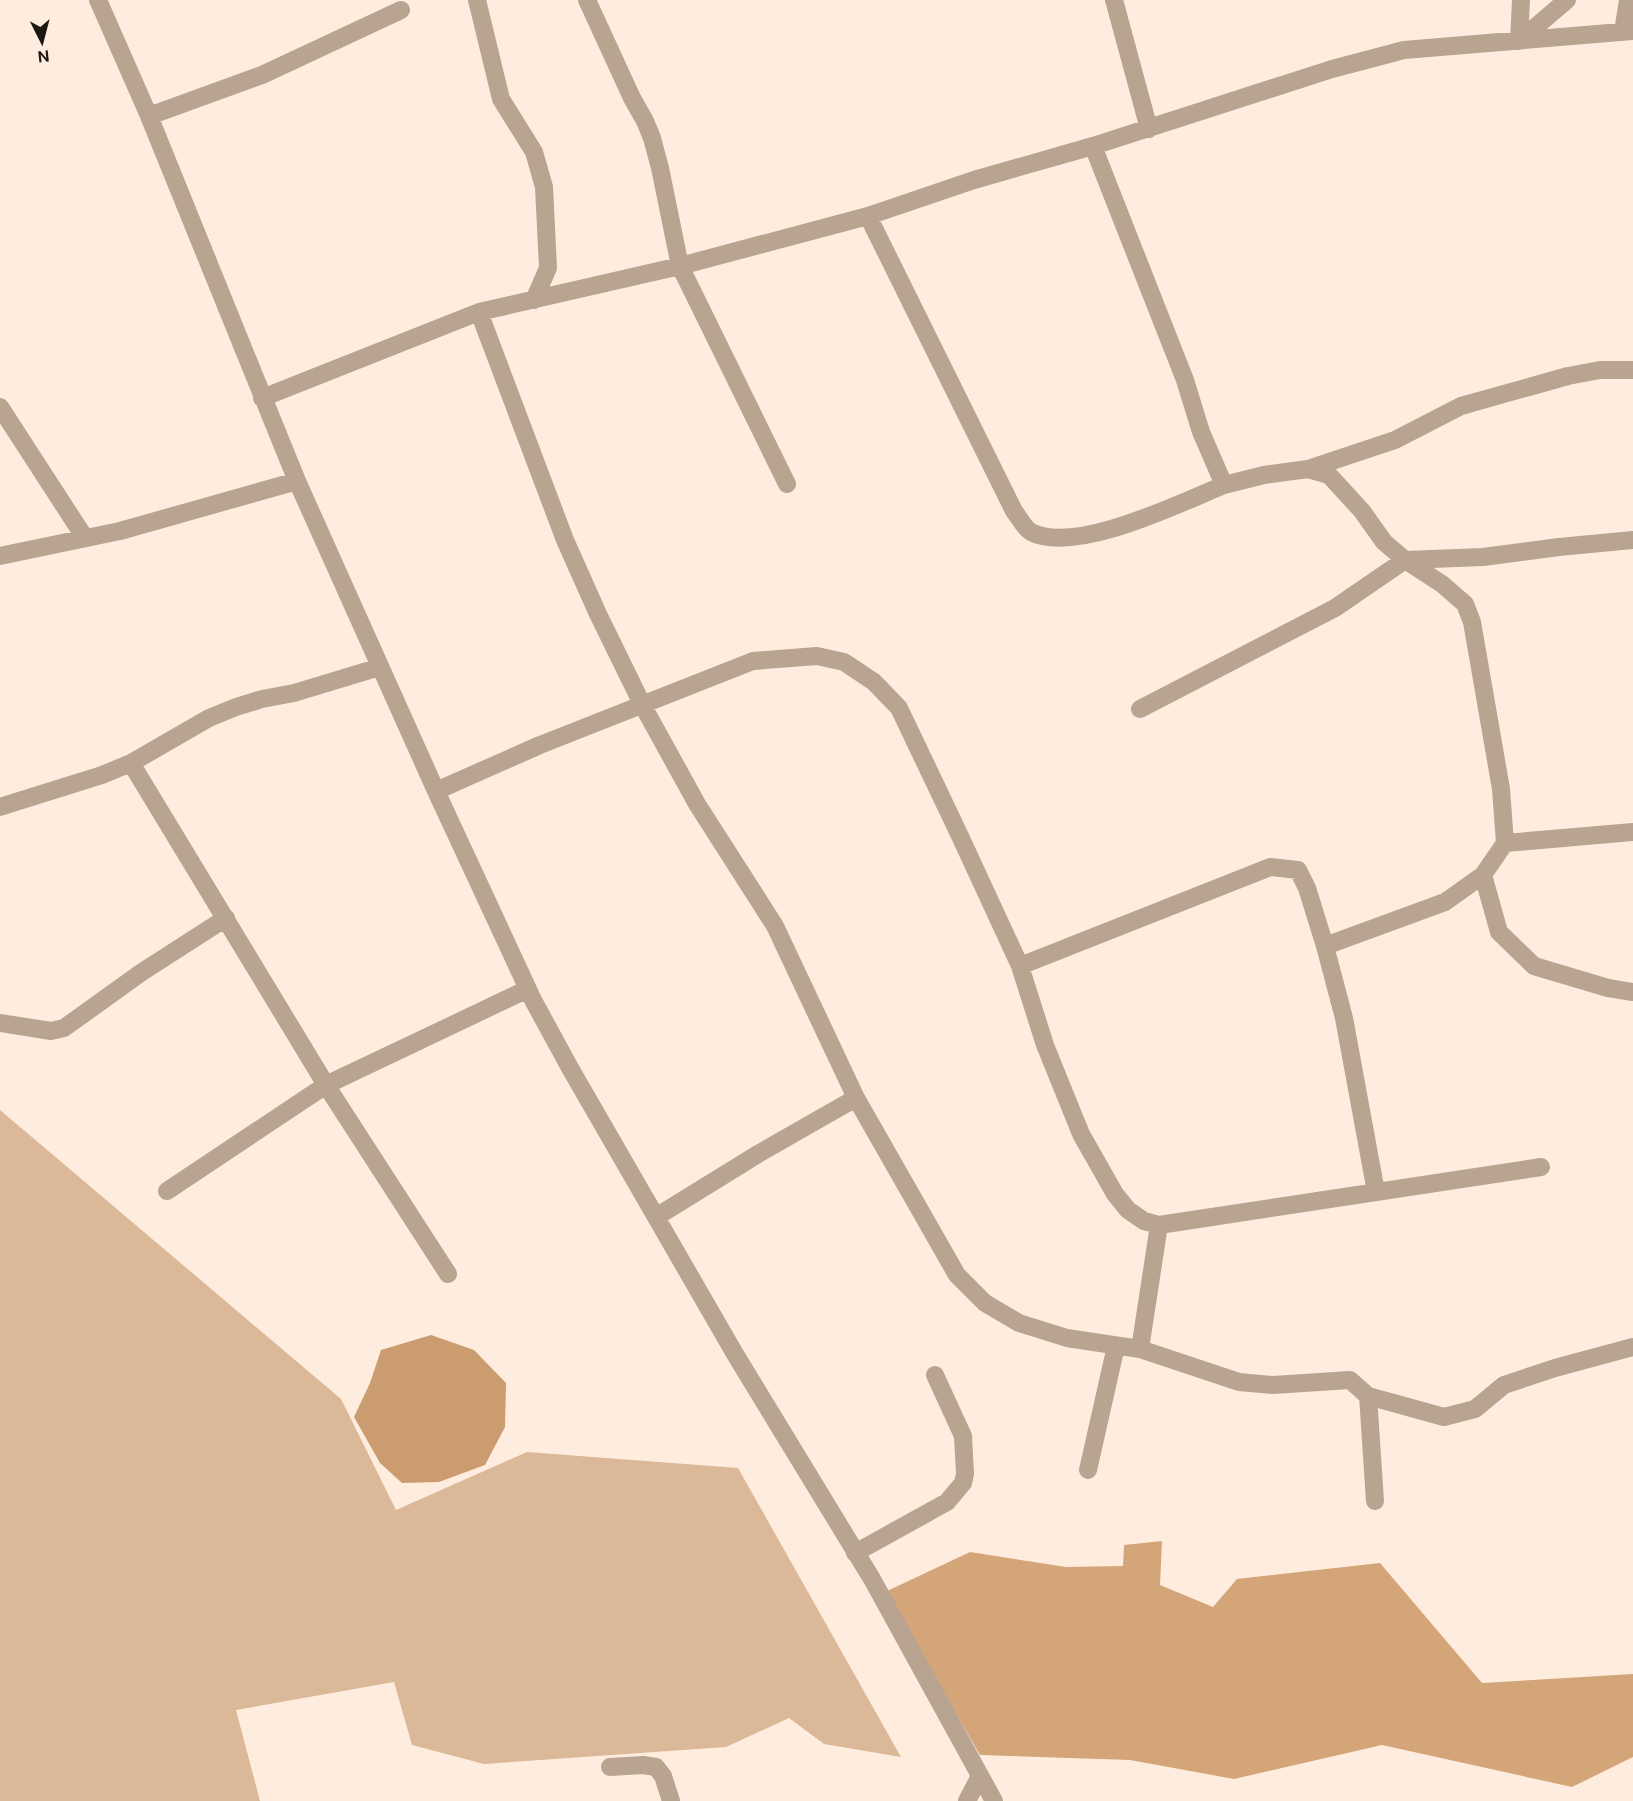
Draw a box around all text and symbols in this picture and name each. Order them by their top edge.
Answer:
north arrow [12,12,72,72]
text: N [37,45,50,67]

